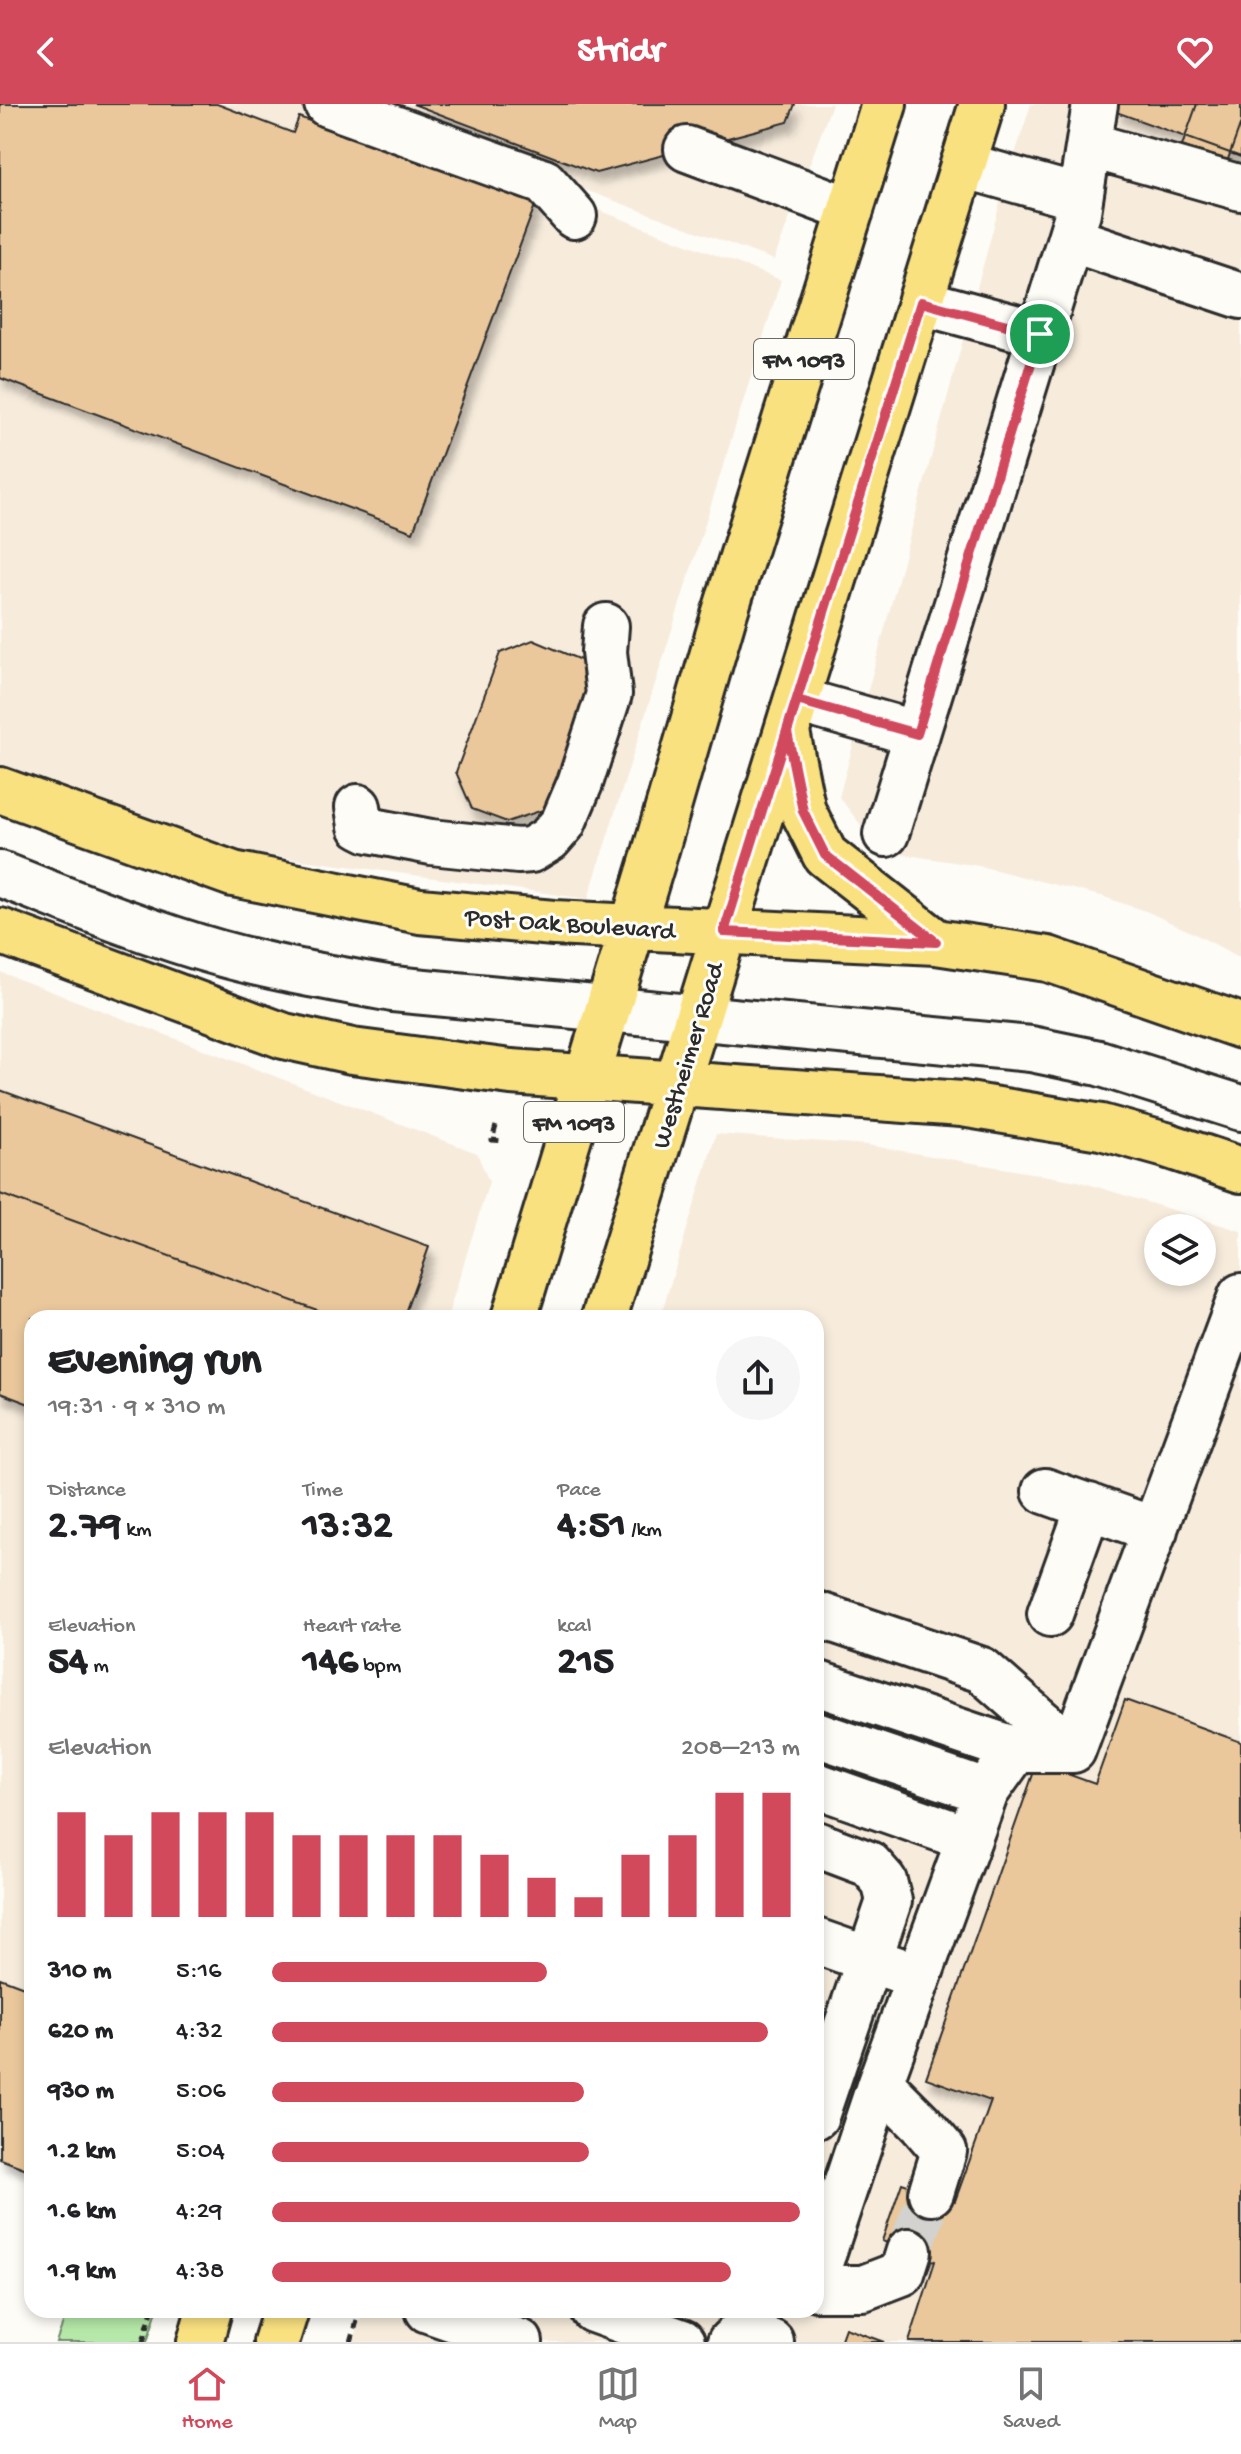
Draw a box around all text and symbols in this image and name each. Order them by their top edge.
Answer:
icon: back [24,30,68,74]
icon: heart [1173,30,1217,74]
text: Stridr [578,31,663,74]
pin [1006,300,1074,368]
icon: arrive [1018,312,1062,356]
road number: FM 1093 [754,339,854,379]
street label: Post Oak Boulevard [463,904,678,949]
street label: Westheimer Road [647,958,734,1153]
road number: FM 1093 [524,1102,624,1142]
map controls [1144,1214,1216,1286]
button: layers [1144,1214,1216,1286]
button: share [716,1336,800,1420]
text: Evening run [48,1337,261,1389]
text: 19:31 · 9 × 310 m [48,1393,225,1424]
text: Distance [48,1478,126,1504]
text: Time [303,1478,343,1504]
text: Pace [557,1478,601,1504]
text: 2.79 [48,1504,121,1551]
text: 13:32 [303,1504,393,1551]
text: 4:51 [557,1504,626,1551]
text: km [121,1518,152,1544]
text: /km [626,1518,662,1544]
text: Elevation [48,1614,135,1640]
text: Heart rate [303,1614,401,1640]
text: kcal [557,1614,592,1640]
text: 54 [48,1640,88,1687]
text: 146 [303,1640,358,1687]
text: 215 [557,1640,614,1687]
text: m [88,1654,109,1680]
text: bpm [358,1654,401,1680]
text: Elevation [48,1734,151,1765]
text: 208–213 m [681,1734,800,1765]
text: 310 m [48,1957,111,1988]
text: 5:16 [176,1957,222,1988]
text: 620 m [48,2017,113,2048]
text: 4:32 [176,2017,223,2048]
text: 930 m [48,2077,114,2108]
text: 5:06 [176,2077,226,2108]
text: 1.2 km [48,2137,116,2168]
text: 5:04 [176,2137,225,2168]
text: 1.6 km [48,2197,116,2228]
text: 4:29 [176,2197,222,2228]
text: 1.9 km [48,2257,116,2288]
text: 4:38 [176,2257,224,2288]
tab: Home [182,2362,233,2436]
tab: Map [596,2362,640,2436]
tab: Saved [1003,2362,1059,2436]

